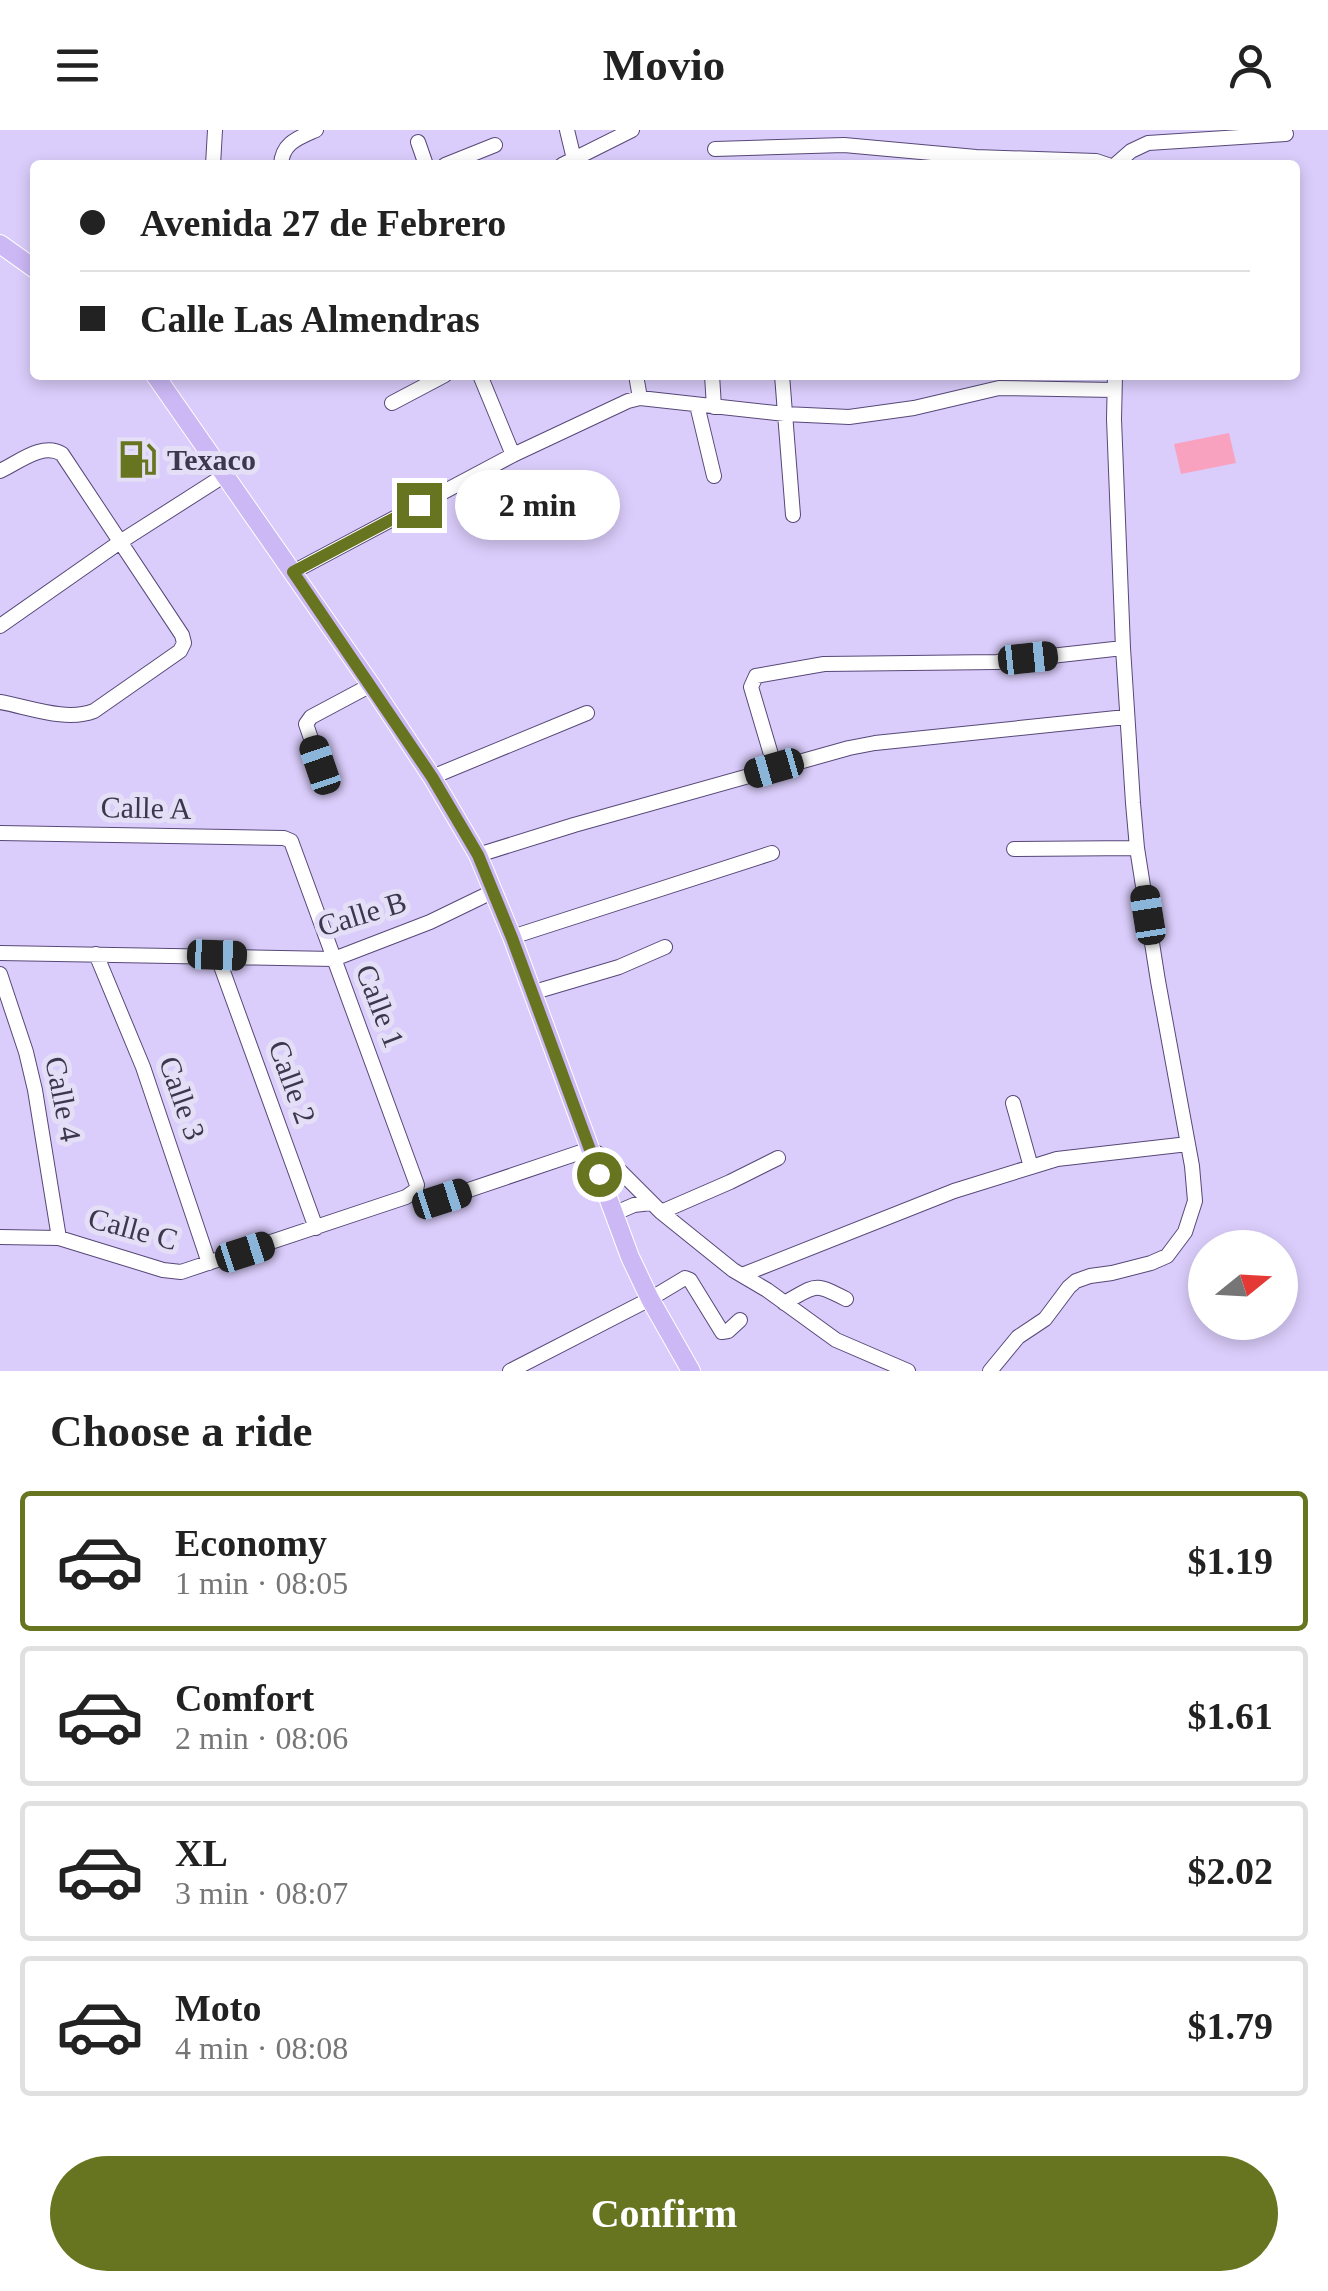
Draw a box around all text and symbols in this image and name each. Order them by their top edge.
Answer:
icon: menu [50,38,105,93]
icon: person [1223,38,1278,93]
text: Movio [603,40,725,90]
text: Avenida 27 de Febrero [140,202,506,244]
text: Calle Las Almendras [140,298,480,340]
fuel station icon: Texaco [116,439,158,481]
place label: Texaco [167,443,256,476]
callout: 2 min [454,470,619,540]
route end [397,483,442,528]
text: 2 min [499,487,576,523]
car [997,640,1059,676]
car [296,732,344,798]
car [741,745,807,791]
street label: Calle A [100,790,192,825]
car [1128,883,1168,947]
street label: Calle B [314,884,410,943]
car [186,939,248,971]
street label: Calle 1 [350,960,411,1052]
street label: Calle 2 [262,1036,323,1128]
street label: Calle 3 [153,1052,212,1144]
street label: Calle 4 [39,1054,88,1144]
route start [577,1152,622,1197]
car [409,1175,475,1223]
street label: Calle C [85,1201,181,1256]
car [212,1228,278,1276]
north arrow [1188,1230,1298,1340]
map controls [1188,1230,1298,1340]
text: Choose a ride [50,1406,313,1456]
icon: car [55,1516,145,1606]
text: Economy [175,1522,327,1564]
text: $1.19 [1188,1540,1273,1582]
text: 1 min · 08:05 [175,1565,348,1601]
icon: car [55,1671,145,1761]
text: Comfort [175,1677,314,1719]
text: $1.61 [1188,1695,1273,1737]
text: 2 min · 08:06 [175,1720,348,1756]
icon: car [55,1826,145,1916]
text: XL [175,1832,228,1874]
text: $2.02 [1188,1850,1273,1892]
text: 3 min · 08:07 [175,1875,348,1911]
icon: car [55,1981,145,2071]
text: Moto [175,1987,262,2029]
text: $1.79 [1188,2005,1273,2047]
text: 4 min · 08:08 [175,2030,348,2066]
button: Confirm [50,2156,1278,2271]

